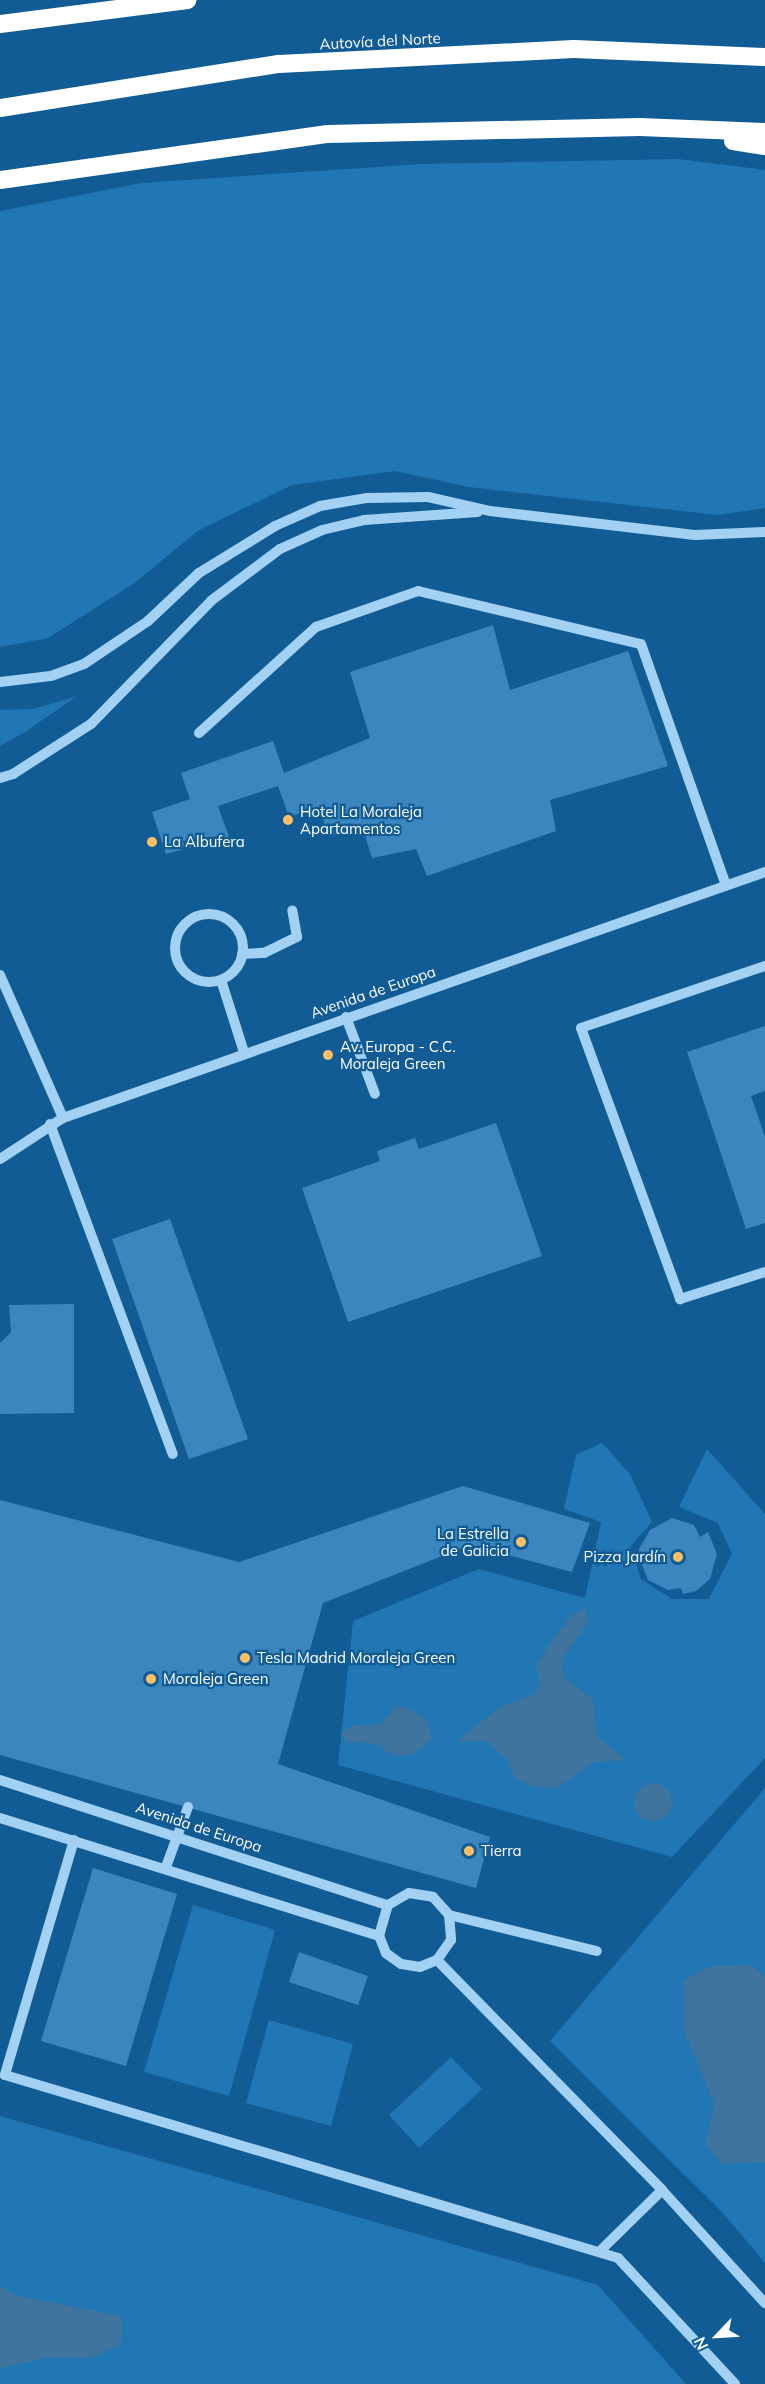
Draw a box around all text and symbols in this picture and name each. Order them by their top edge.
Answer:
street label: Autovía del Norte [319,29,441,53]
place label: Hotel La Moraleja Apartamentos [300,802,422,837]
marker: Hotel La Moraleja Apartamentos [281,813,295,827]
place label: La Albufera [164,833,245,851]
marker: La Albufera [145,835,159,849]
street label: Avenida de Europa [308,962,438,1022]
place label: Av. Europa - C.C. Moraleja Green [340,1037,456,1072]
marker: Av. Europa - C.C. Moraleja Green [321,1048,335,1062]
place label: La Estrella de Galicia [437,1524,509,1559]
marker: La Estrella de Galicia [514,1535,528,1549]
place label: Pizza Jardín [584,1548,666,1566]
marker: Pizza Jardín [671,1550,685,1564]
place label: Tesla Madrid Moraleja Green [257,1649,455,1667]
marker: Tesla Madrid Moraleja Green [238,1651,252,1665]
place label: Moraleja Green [163,1670,268,1688]
marker: Moraleja Green [144,1672,158,1686]
street label: Avenida de Europa [134,1798,264,1856]
place label: Tierra [481,1842,522,1860]
marker: Tierra [462,1844,476,1858]
north arrow [687,2306,747,2366]
text: N [689,2334,712,2353]

